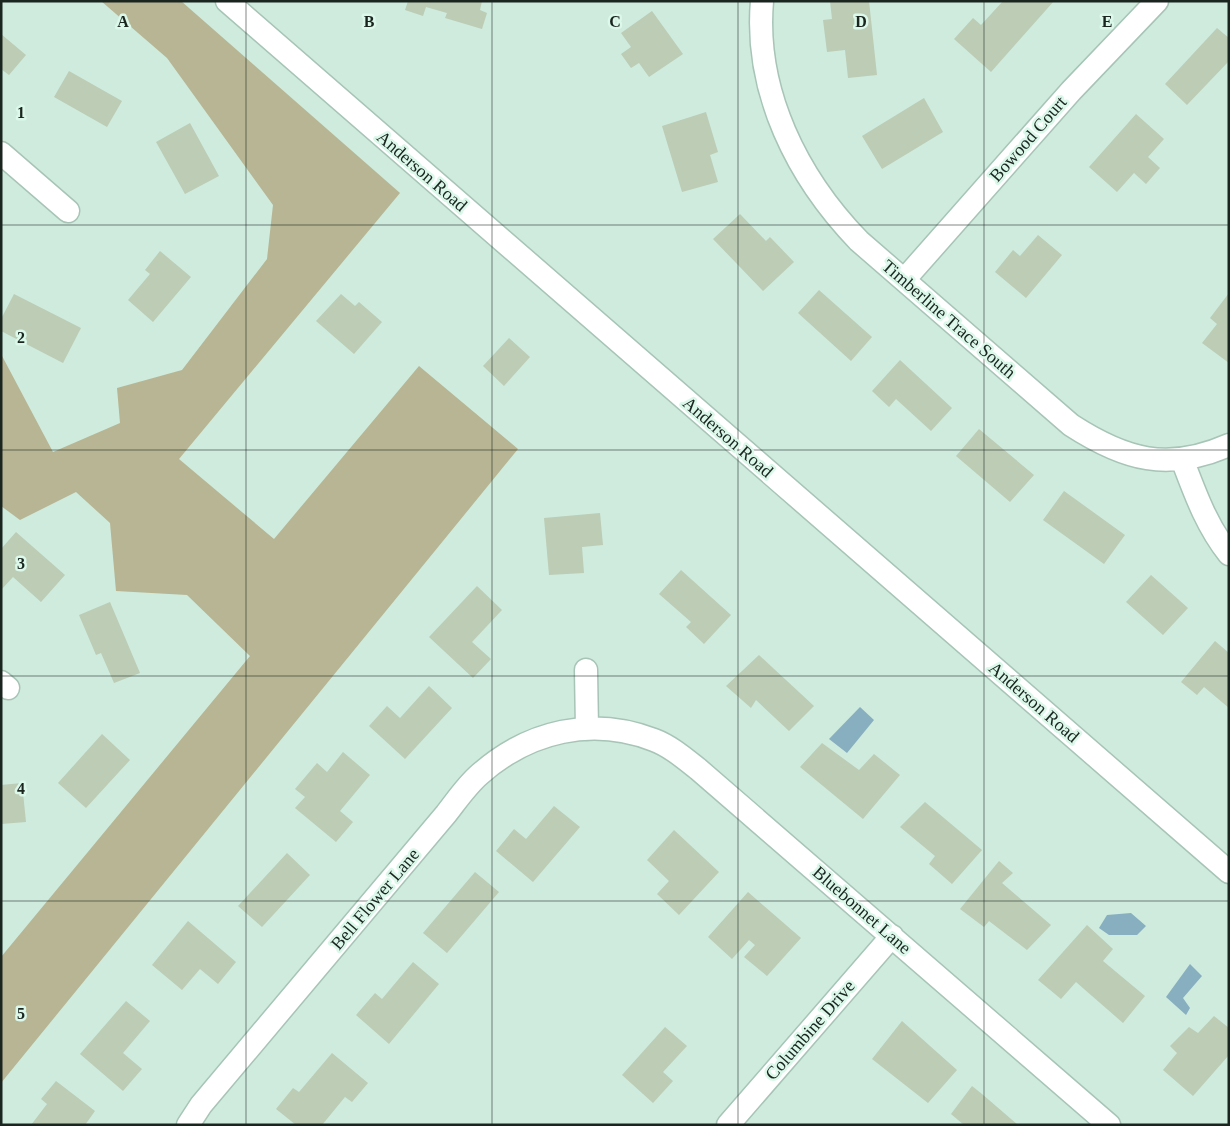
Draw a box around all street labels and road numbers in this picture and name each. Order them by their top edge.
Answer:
street label: Bowood Court [986,92,1070,186]
street label: Anderson Road [373,127,471,215]
street label: Timberline Trace South [878,256,1020,382]
street label: Anderson Road [679,393,777,481]
street label: Anderson Road [985,658,1083,746]
street label: Bell Flower Lane [327,844,423,954]
street label: Bluebonnet Lane [809,862,915,958]
street label: Columbine Drive [761,976,859,1084]

